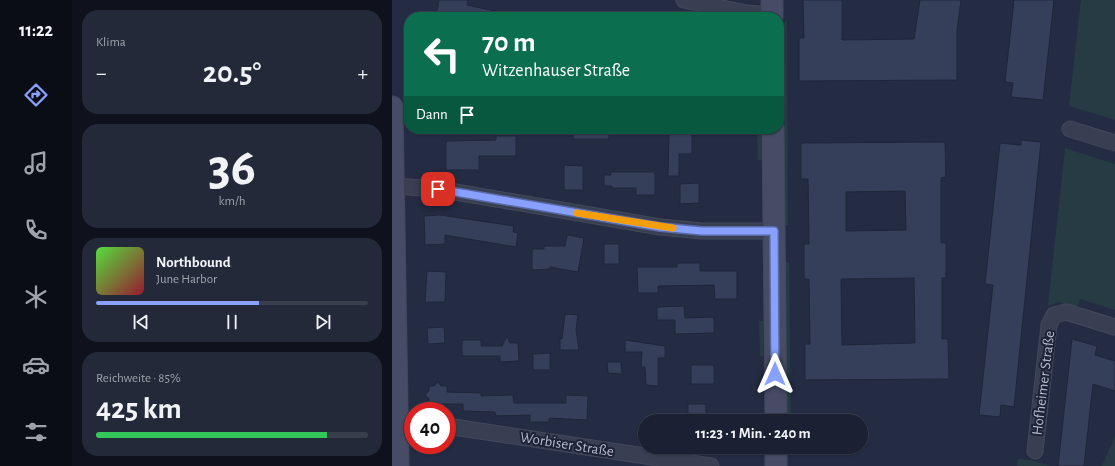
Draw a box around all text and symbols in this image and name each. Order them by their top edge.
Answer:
text: 11:22 [19,22,53,40]
icon: left [416,28,468,80]
text: 70 m [482,29,536,57]
text: Klima [96,36,126,49]
text: 20.5° [203,58,261,88]
text: − [96,62,107,84]
text: + [357,62,368,84]
text: Witzenhauser Straße [482,62,630,80]
icon: directions [22,81,50,109]
icon: arrive [456,104,478,126]
text: Dann [416,107,448,122]
text: 36 [208,142,256,194]
icon: music [22,149,50,177]
pin [421,172,455,206]
icon: arrive [427,178,449,200]
text: km/h [219,195,245,208]
icon: phone [22,216,50,244]
text: Northbound [156,255,231,270]
text: June Harbor [156,273,217,286]
icon: climate [22,283,50,311]
icon: previous [130,311,152,333]
icon: pause [221,311,243,333]
icon: next [312,311,334,333]
street label: Hofheimer Straße [1030,330,1057,436]
icon: car [22,351,50,379]
position arrow [754,353,796,395]
text: Reichweite · 85% [96,372,181,385]
text: 425 km [96,394,182,424]
speed limit sign: 40 [404,402,456,454]
icon: filters [22,418,50,446]
text: 11:23 · 1 Min. · 240 m [695,426,811,441]
street label: Worbiser Straße [519,430,615,459]

